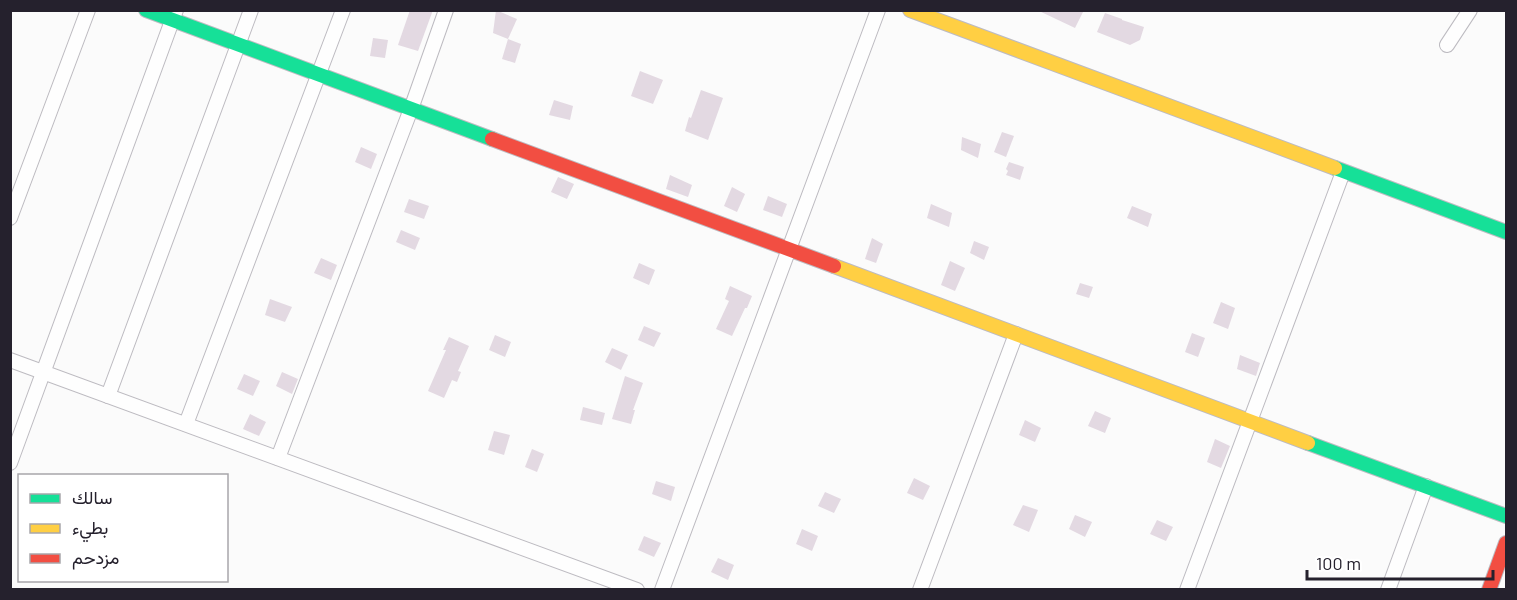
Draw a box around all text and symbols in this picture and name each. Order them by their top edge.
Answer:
legend [18,474,228,582]
text: سالك [72,486,112,508]
text: بطيء [72,516,108,543]
scale bar [1307,543,1493,581]
text: مزدحم [72,546,119,570]
text: 100 m [1316,552,1361,574]

